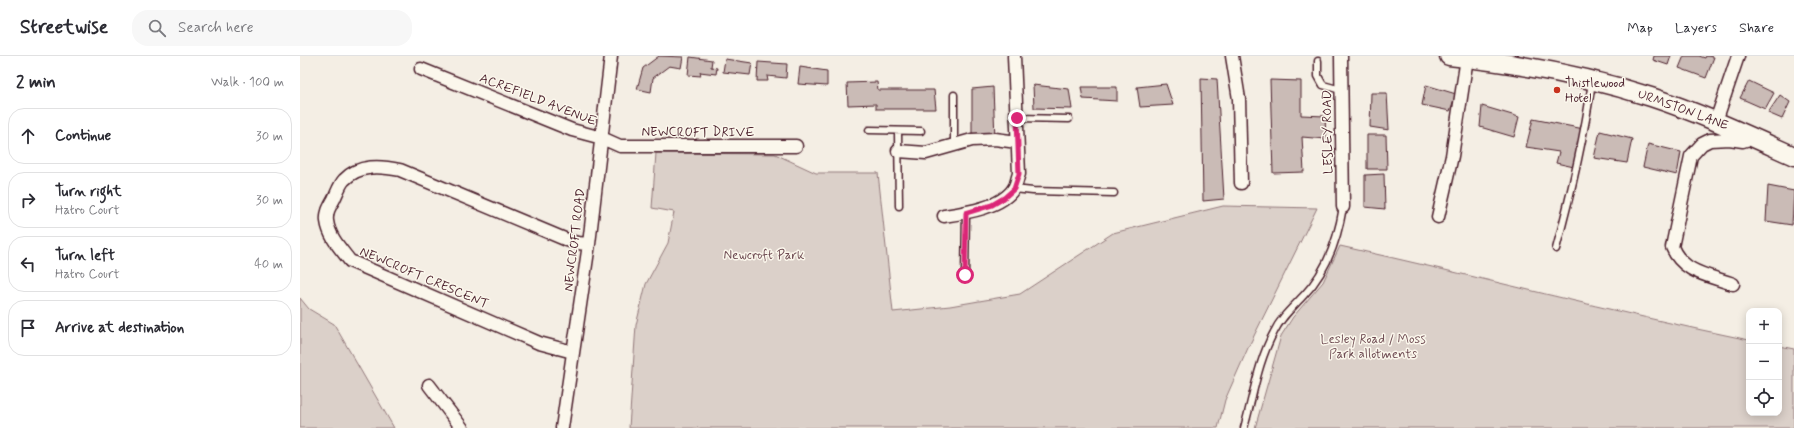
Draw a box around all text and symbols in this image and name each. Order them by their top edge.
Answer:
search box [132,10,412,46]
text: Streetwise [20,15,108,40]
icon: search [146,17,168,39]
text: Search here [178,18,254,38]
text: Map [1627,19,1653,37]
text: Layers [1675,19,1717,37]
text: Share [1739,19,1774,37]
street label: ACREFIELD AVENUE [477,70,599,130]
text: 2 min [16,71,56,93]
text: Walk · 100 m [211,74,284,91]
place label: Thistlewood Hotel [1565,75,1625,107]
marker: Thistlewood Hotel [1552,85,1562,95]
street label: URMSTON LANE [1635,86,1731,134]
street label: LESLEY ROAD [1319,90,1337,174]
route end [1008,109,1026,127]
street label: NEWCROFT DRIVE [641,124,755,141]
icon: ahead [17,125,39,147]
text: Continue [55,126,111,146]
text: 30 m [256,128,283,145]
text: Turn right [55,182,122,202]
street label: NEWCROFT ROAD [560,187,590,293]
icon: right [17,189,39,211]
text: 30 m [256,192,283,209]
text: Hatro Court [55,202,120,219]
street label: NEWCROFT CRESCENT [357,243,491,313]
text: Turn left [55,246,115,266]
park label: Newcroft Park [724,247,805,264]
icon: left [17,253,39,275]
text: 40 m [254,256,283,273]
text: Hatro Court [55,266,120,283]
route start [956,266,974,284]
map controls [1746,308,1782,416]
button: + [1746,308,1782,344]
icon: arrive [17,317,39,339]
text: Arrive at destination [55,318,184,338]
park label: Lesley Road / Moss Park allotments [1320,331,1426,363]
button: − [1746,344,1782,380]
button: locate [1746,380,1782,416]

